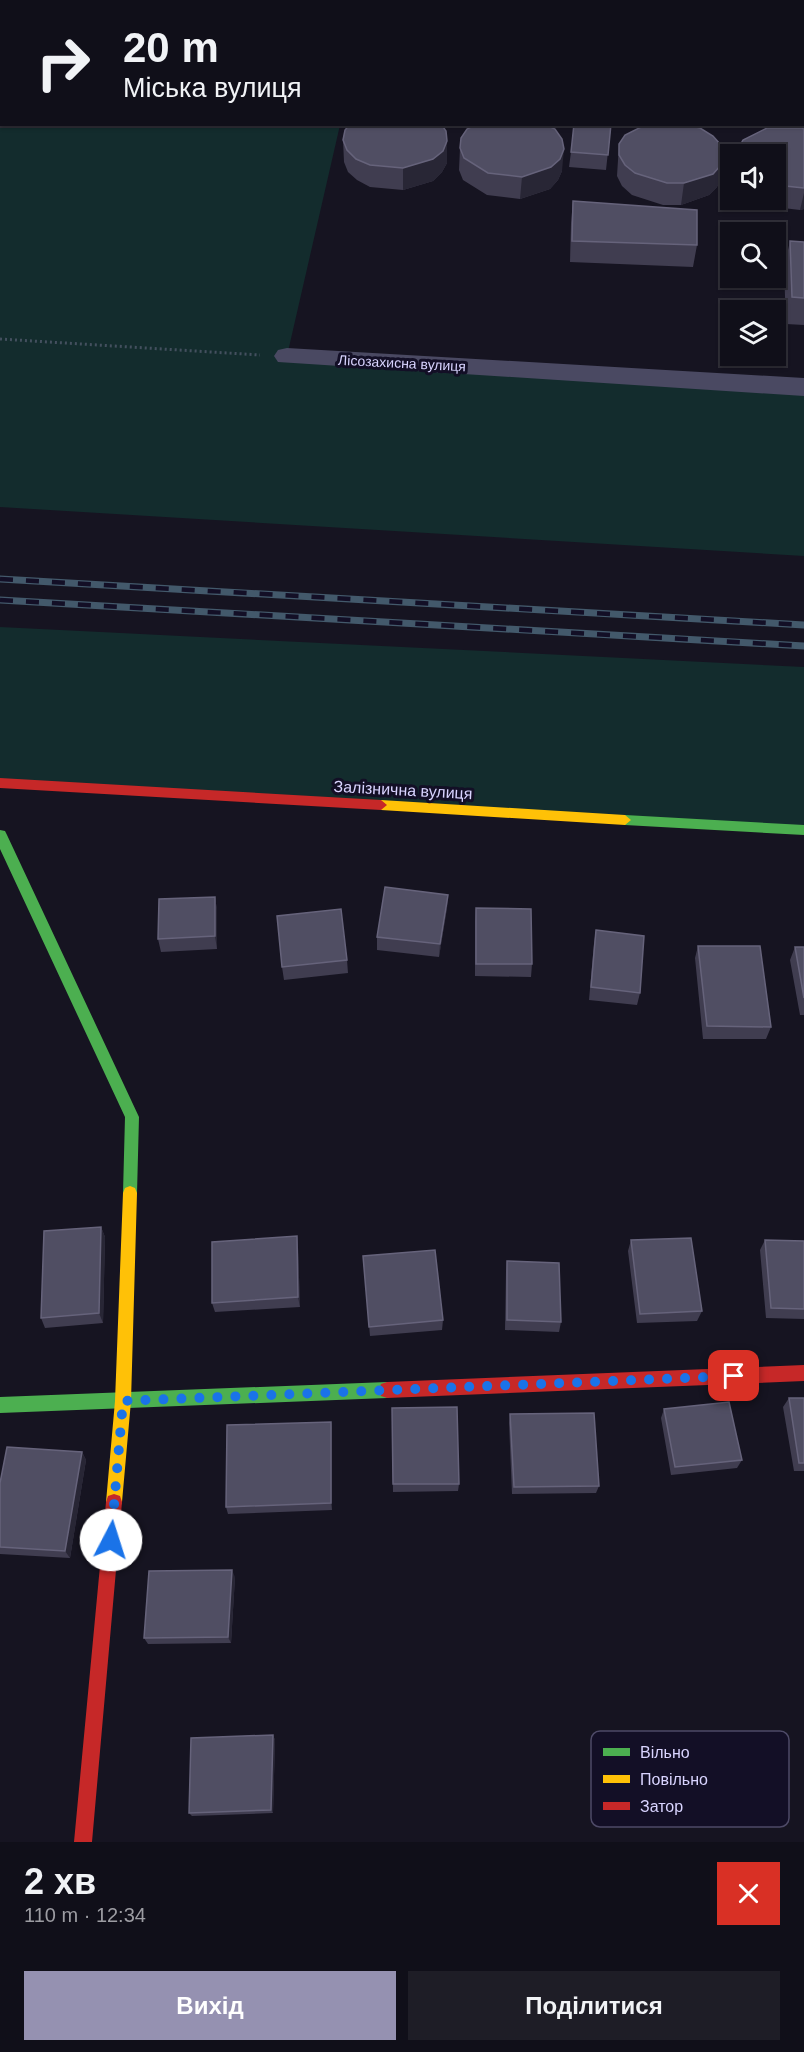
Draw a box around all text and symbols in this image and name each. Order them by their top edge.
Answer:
icon: right [24,24,102,102]
text: 20 m [123,24,219,71]
text: Міська вулиця [123,73,302,103]
map controls [720,144,786,366]
button: sound [720,144,786,210]
button: search [720,222,786,288]
button: layers [720,300,786,366]
street label: Лісозахисна вулиця [338,352,466,374]
street label: Залізнична вулиця [333,778,473,802]
pin [708,1350,759,1401]
icon: arrive [717,1359,750,1392]
position arrow [79,1508,143,1572]
legend [591,1731,789,1827]
text: Вільно [640,1744,690,1761]
text: Повільно [640,1771,708,1788]
text: Затор [640,1798,683,1815]
text: 2 хв [24,1861,96,1902]
button: close [717,1862,780,1925]
text: 110 m · 12:34 [24,1904,146,1926]
button: Вихід [24,1971,396,2040]
button: Поділитися [408,1971,780,2040]

